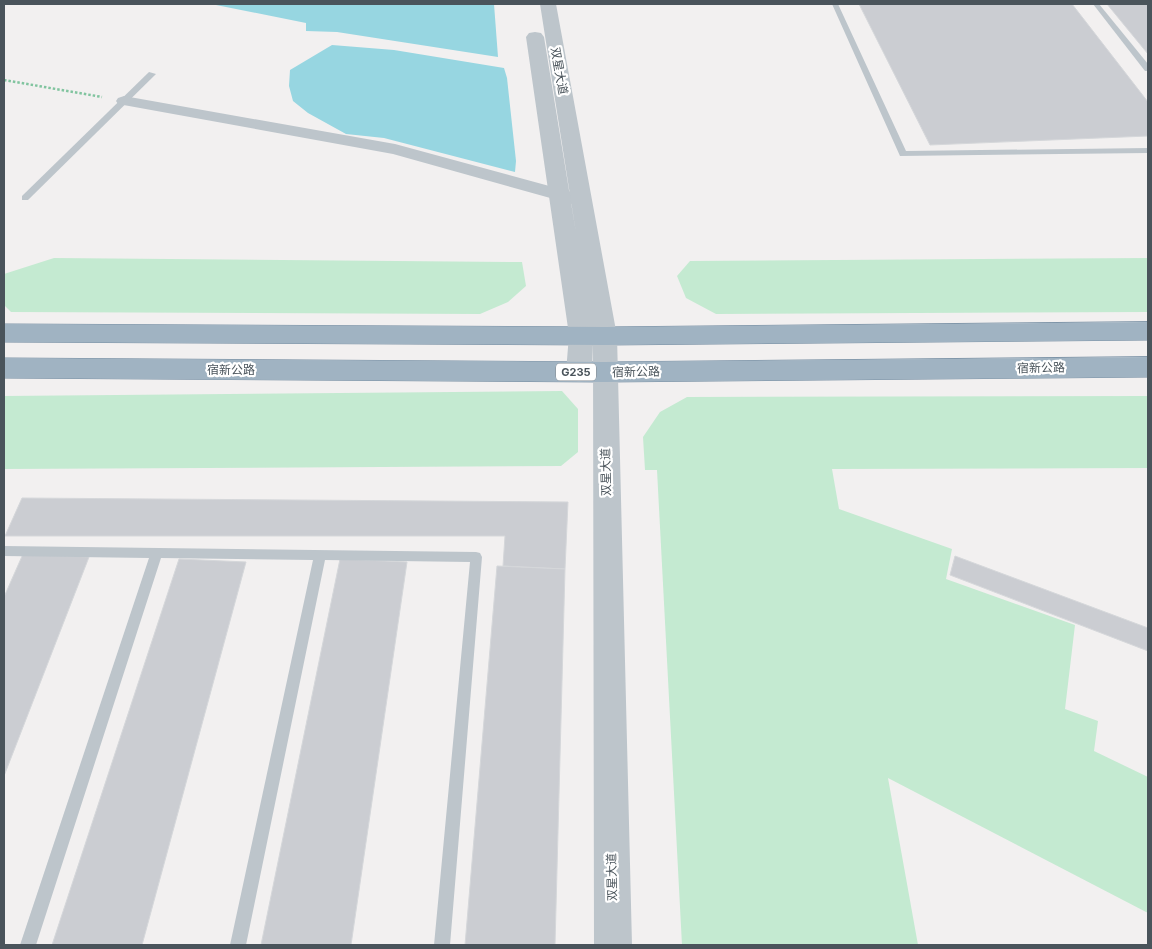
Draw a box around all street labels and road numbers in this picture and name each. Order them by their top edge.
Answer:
street label: 双星大道 [548,46,571,96]
street label: 宿新公路 [1017,360,1065,375]
street label: 宿新公路 [207,362,255,377]
road number: G235 [556,364,596,381]
street label: 宿新公路 [612,364,660,379]
street label: 双星大道 [598,448,613,496]
street label: 双星大道 [604,853,619,901]

